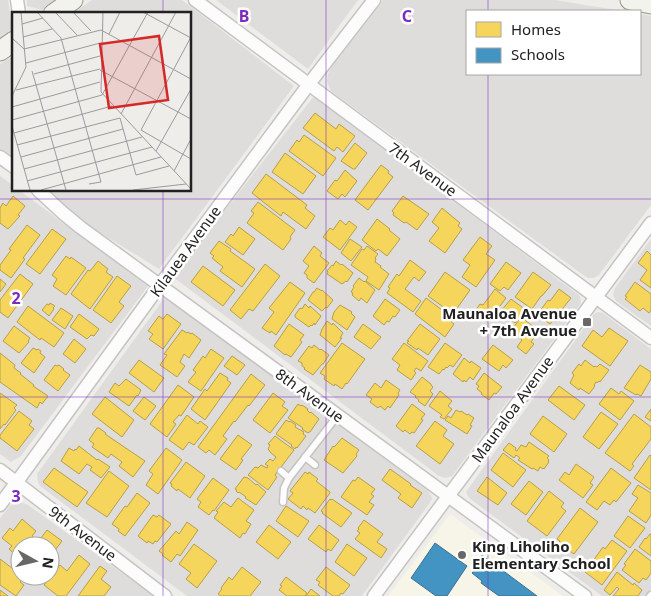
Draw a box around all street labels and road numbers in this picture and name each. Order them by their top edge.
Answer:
street label: 7th Avenue [385,137,461,201]
street label: Kilauea Avenue [145,201,225,301]
street label: Maunaloa Avenue [467,352,557,466]
street label: 8th Avenue [272,363,348,427]
street label: 9th Avenue [45,501,121,565]

